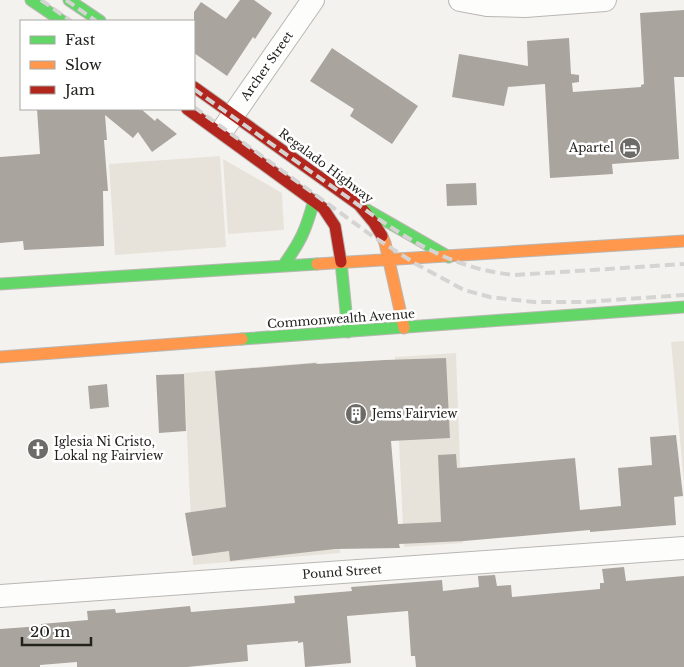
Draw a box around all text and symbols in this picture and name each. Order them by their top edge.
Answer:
legend [20,20,195,110]
street label: Archer Street [237,28,296,104]
text: Fast [65,30,96,49]
text: Slow [65,55,102,74]
text: Jam [63,80,95,99]
street label: Regalado Highway [276,125,377,206]
hotel icon: Apartel [618,136,642,160]
place label: Apartel [568,140,614,155]
street label: Commonwealth Avenue [267,306,415,331]
building icon: Jems Fairview [344,402,368,426]
place label: Jems Fairview [370,406,458,421]
place label: Iglesia Ni Cristo, Lokal ng Fairview [54,434,164,463]
church icon: Iglesia Ni Cristo, Lokal ng Fairview [26,437,50,461]
street label: Pound Street [302,561,383,582]
scale bar [22,614,91,646]
text: 20 m [30,622,70,641]

